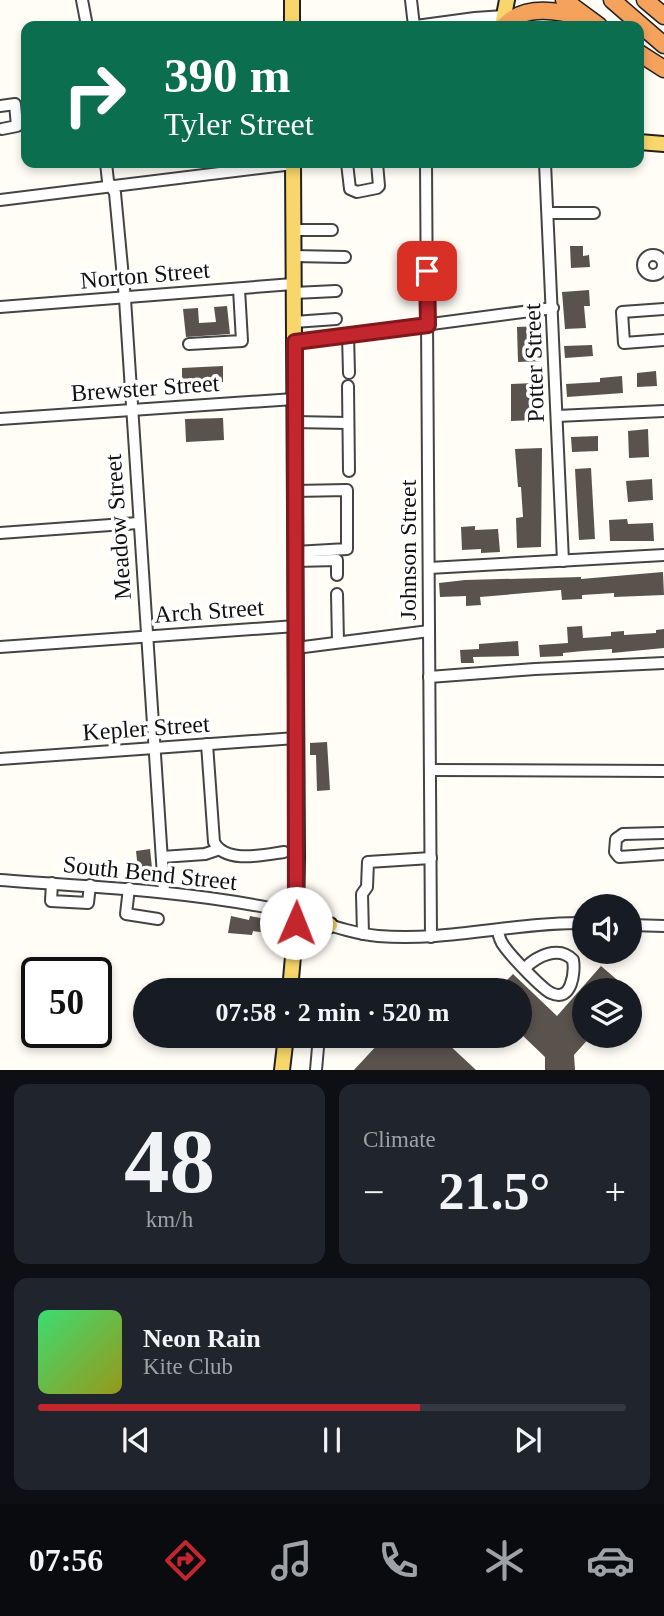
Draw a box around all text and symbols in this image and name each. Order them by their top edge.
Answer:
text: 390 m [164,48,291,103]
icon: right [49,49,140,140]
text: Tyler Street [164,106,314,142]
pin [397,241,457,301]
icon: arrive [408,252,446,290]
street label: Norton Street [79,256,211,294]
street label: Potter Street [519,303,549,423]
street label: Brewster Street [70,370,220,406]
street label: Meadow Street [100,453,136,601]
street label: Johnson Street [395,479,421,620]
street label: Arch Street [153,594,265,628]
street label: Kepler Street [82,711,211,745]
street label: South Bend Street [62,851,239,895]
position arrow [259,886,333,960]
map controls [572,894,642,1048]
button: sound [572,894,642,964]
speed limit sign: 50 [21,957,112,1048]
button: layers [572,978,642,1048]
text: 07:58 · 2 min · 520 m [216,998,450,1027]
text: 48 [124,1111,215,1212]
text: Climate [363,1127,436,1152]
text: 21.5° [439,1163,550,1220]
text: − [363,1171,384,1213]
text: + [605,1171,626,1213]
text: km/h [146,1207,193,1232]
text: Neon Rain [143,1324,261,1353]
text: Kite Club [143,1354,233,1379]
icon: previous [117,1421,155,1459]
icon: pause [313,1421,351,1459]
icon: next [509,1421,547,1459]
icon: directions [161,1536,210,1585]
icon: music [267,1536,316,1585]
icon: phone [374,1536,423,1585]
icon: climate [480,1536,529,1585]
icon: car [586,1536,635,1585]
text: 07:56 [29,1542,103,1578]

